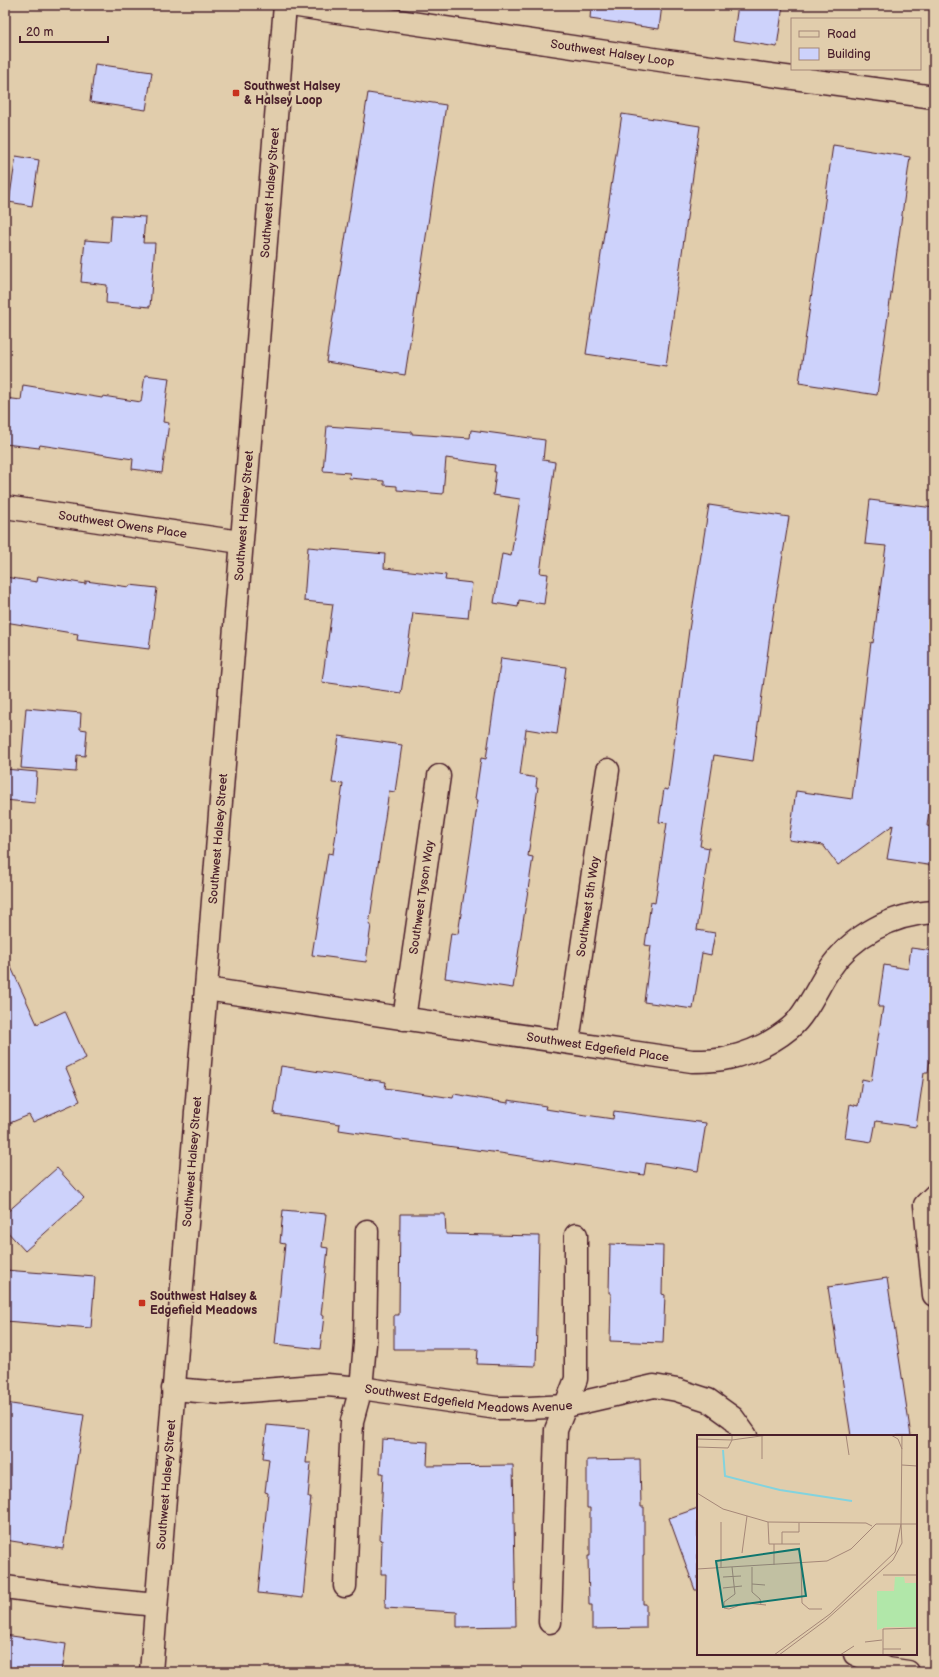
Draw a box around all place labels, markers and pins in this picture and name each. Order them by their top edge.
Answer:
place label: Southwest Halsey & Halsey Loop [244,79,341,108]
marker: Southwest Halsey & Halsey Loop [231,88,241,98]
place label: Southwest Halsey & Edgefield Meadows [150,1289,257,1318]
marker: Southwest Halsey & Edgefield Meadows [137,1298,147,1308]

